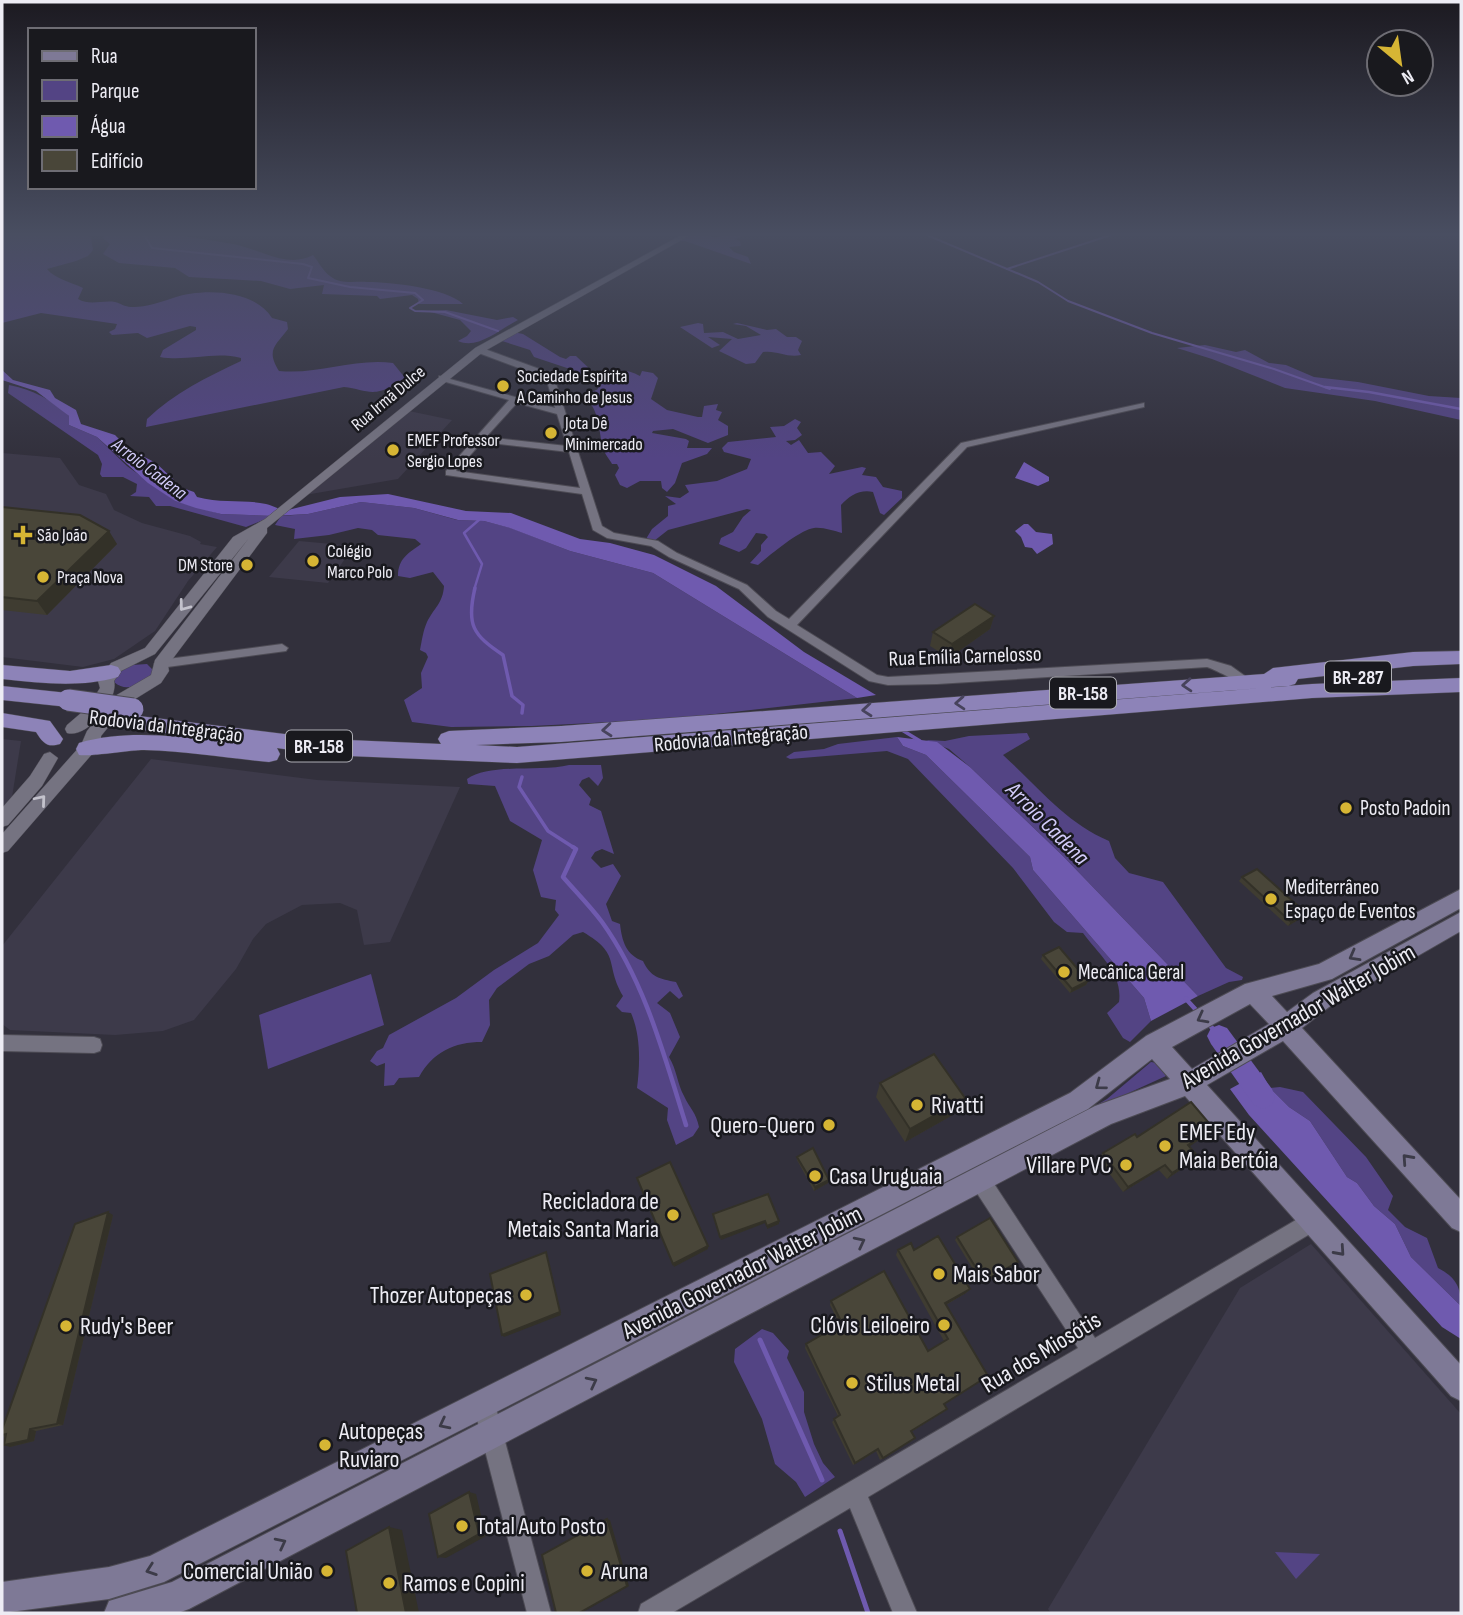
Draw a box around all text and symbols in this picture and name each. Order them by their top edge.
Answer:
legend [28,28,256,189]
north arrow [1365,28,1435,98]
text: Rua [91,44,118,69]
text: N [1397,64,1418,89]
text: Parque [91,79,139,104]
text: Água [90,114,126,139]
text: Edifício [91,149,143,174]
street label: Rua Irmã Dulce [347,361,429,435]
place label: Sociedade Espírita A Caminho de Jesus [516,366,633,408]
marker: Sociedade Espírita A Caminho de Jesus [495,378,511,394]
place label: Jota Dê Minimercado [564,413,643,455]
marker: Jota Dê Minimercado [543,425,559,441]
place label: EMEF Professor Sergio Lopes [407,430,500,472]
water label: Arroio Cadena [106,433,191,505]
marker: EMEF Professor Sergio Lopes [385,442,401,458]
place label: São João [37,525,88,546]
marker: São João [15,527,31,543]
place label: Colégio Marco Polo [327,541,393,583]
marker: Colégio Marco Polo [305,553,321,569]
place label: DM Store [178,555,233,576]
marker: DM Store [239,557,255,573]
place label: Praça Nova [57,567,123,588]
marker: Praça Nova [35,569,51,585]
one-way arrow [180,598,192,611]
street label: Rua Emília Carnelosso [888,641,1042,672]
road number: BR-287 [1325,662,1391,692]
one-way arrow [1181,677,1192,692]
road number: BR-158 [1050,678,1116,708]
one-way arrow [954,695,965,710]
one-way arrow [861,702,872,717]
street label: Rodovia da Integração [88,705,244,748]
street label: Rodovia da Integração [653,719,809,758]
one-way arrow [601,722,612,737]
road number: BR-158 [286,730,352,762]
water label: Arroio Cadena [999,775,1095,872]
one-way arrow [33,795,45,808]
place label: Posto Padoin [1360,796,1450,821]
marker: Posto Padoin [1338,800,1354,816]
place label: Mediterrâneo Espaço de Eventos [1285,875,1416,924]
marker: Mediterrâneo Espaço de Eventos [1263,891,1279,907]
street label: Avenida Governador Walter Jobim [1175,938,1420,1096]
one-way arrow [1349,948,1361,961]
place label: Mecânica Geral [1078,960,1184,985]
marker: Mecânica Geral [1056,964,1072,980]
one-way arrow [1197,1010,1209,1023]
one-way arrow [1095,1077,1107,1089]
place label: Rivatti [931,1091,984,1120]
marker: Rivatti [909,1097,925,1113]
place label: Quero-Quero [710,1111,815,1140]
marker: Quero-Quero [821,1117,837,1133]
place label: EMEF Edy Maia Bertóia [1179,1118,1278,1175]
marker: EMEF Edy Maia Bertóia [1157,1138,1173,1154]
place label: Villare PVC [1026,1151,1112,1180]
one-way arrow [1403,1154,1416,1167]
marker: Villare PVC [1118,1157,1134,1173]
place label: Casa Uruguaia [829,1162,942,1191]
marker: Casa Uruguaia [807,1168,823,1184]
place label: Recicladora de Metais Santa Maria [508,1187,659,1244]
street label: Avenida Governador Walter Jobim [617,1199,867,1346]
marker: Recicladora de Metais Santa Maria [665,1207,681,1223]
one-way arrow [853,1237,865,1251]
one-way arrow [1332,1243,1344,1256]
place label: Mais Sabor [953,1260,1040,1289]
marker: Mais Sabor [931,1266,947,1282]
place label: Thozer Autopeças [370,1281,512,1310]
marker: Thozer Autopeças [518,1287,534,1303]
street label: Rua dos Miosótis [976,1305,1106,1399]
place label: Clóvis Leiloeiro [810,1311,930,1340]
place label: Rudy's Beer [80,1312,174,1341]
marker: Clóvis Leiloeiro [936,1317,952,1333]
marker: Rudy's Beer [58,1318,74,1334]
place label: Stilus Metal [866,1369,960,1398]
marker: Stilus Metal [844,1375,860,1391]
one-way arrow [584,1376,597,1390]
one-way arrow [439,1416,451,1430]
place label: Autopeças Ruviaro [338,1417,423,1474]
marker: Autopeças Ruviaro [317,1437,333,1453]
place label: Total Auto Posto [476,1512,606,1541]
marker: Total Auto Posto [454,1518,470,1534]
one-way arrow [274,1538,286,1551]
place label: Comercial União [183,1557,313,1586]
place label: Aruna [600,1557,648,1586]
one-way arrow [146,1562,158,1576]
marker: Comercial União [319,1563,335,1579]
marker: Aruna [579,1563,595,1579]
place label: Ramos e Copini [403,1569,525,1598]
marker: Ramos e Copini [381,1575,397,1591]

